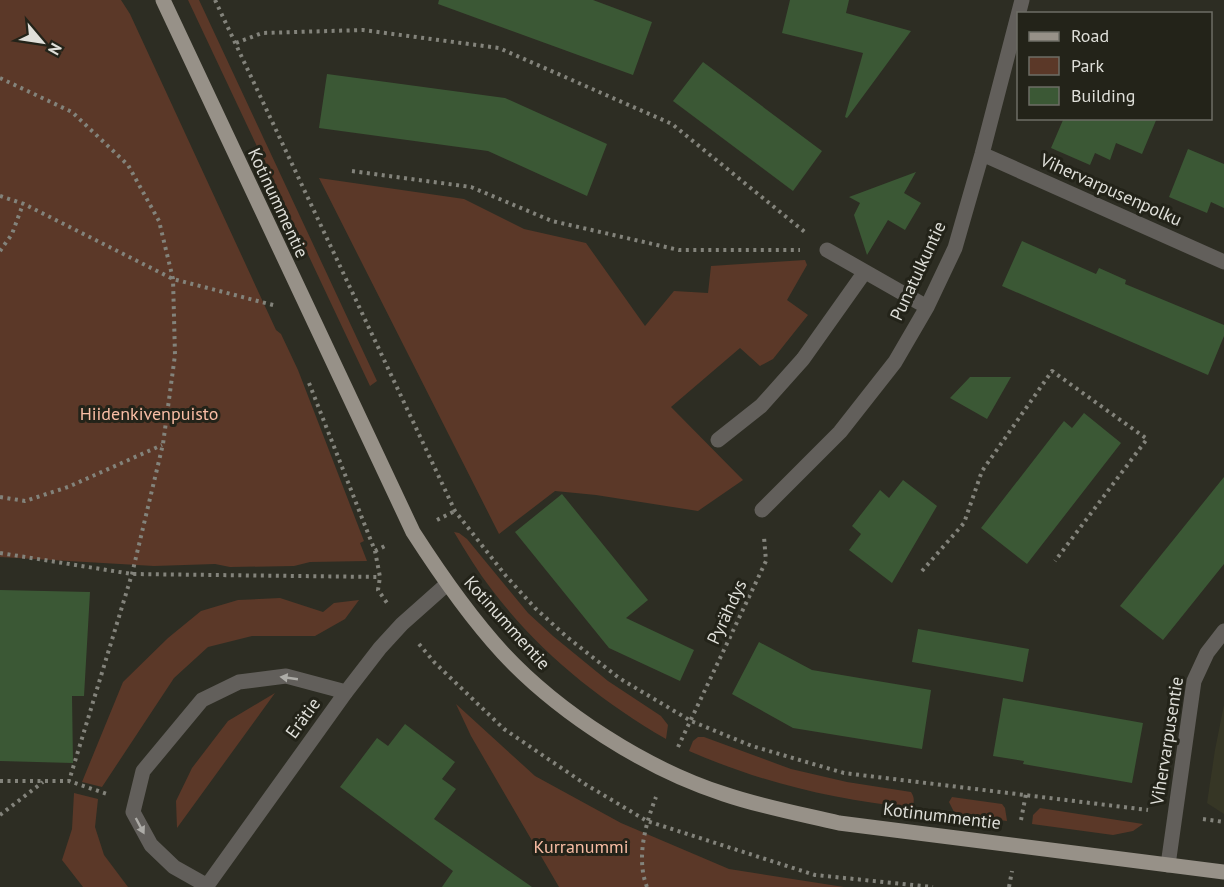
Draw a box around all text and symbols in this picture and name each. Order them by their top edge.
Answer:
north arrow [12,12,72,72]
legend [1017,12,1212,120]
text: Road [1071,24,1109,47]
text: N [44,40,66,59]
text: Park [1071,54,1104,77]
text: Building [1071,84,1135,107]
street label: Kotinummentie [243,144,314,261]
street label: Vihervarpusenpolku [1036,148,1186,231]
street label: Punatulkuntie [884,217,951,324]
park label: Hiidenkivenpuisto [80,402,218,425]
street label: Kotinummentie [459,571,556,674]
street label: Pyrähdys [702,576,752,648]
one-way arrow [279,674,298,683]
street label: Vihervarpusentie [1145,675,1188,808]
street label: Erätie [280,693,325,743]
street label: Kotinummentie [882,797,1002,834]
one-way arrow [135,818,145,835]
park label: Kurranummi [534,835,628,858]

